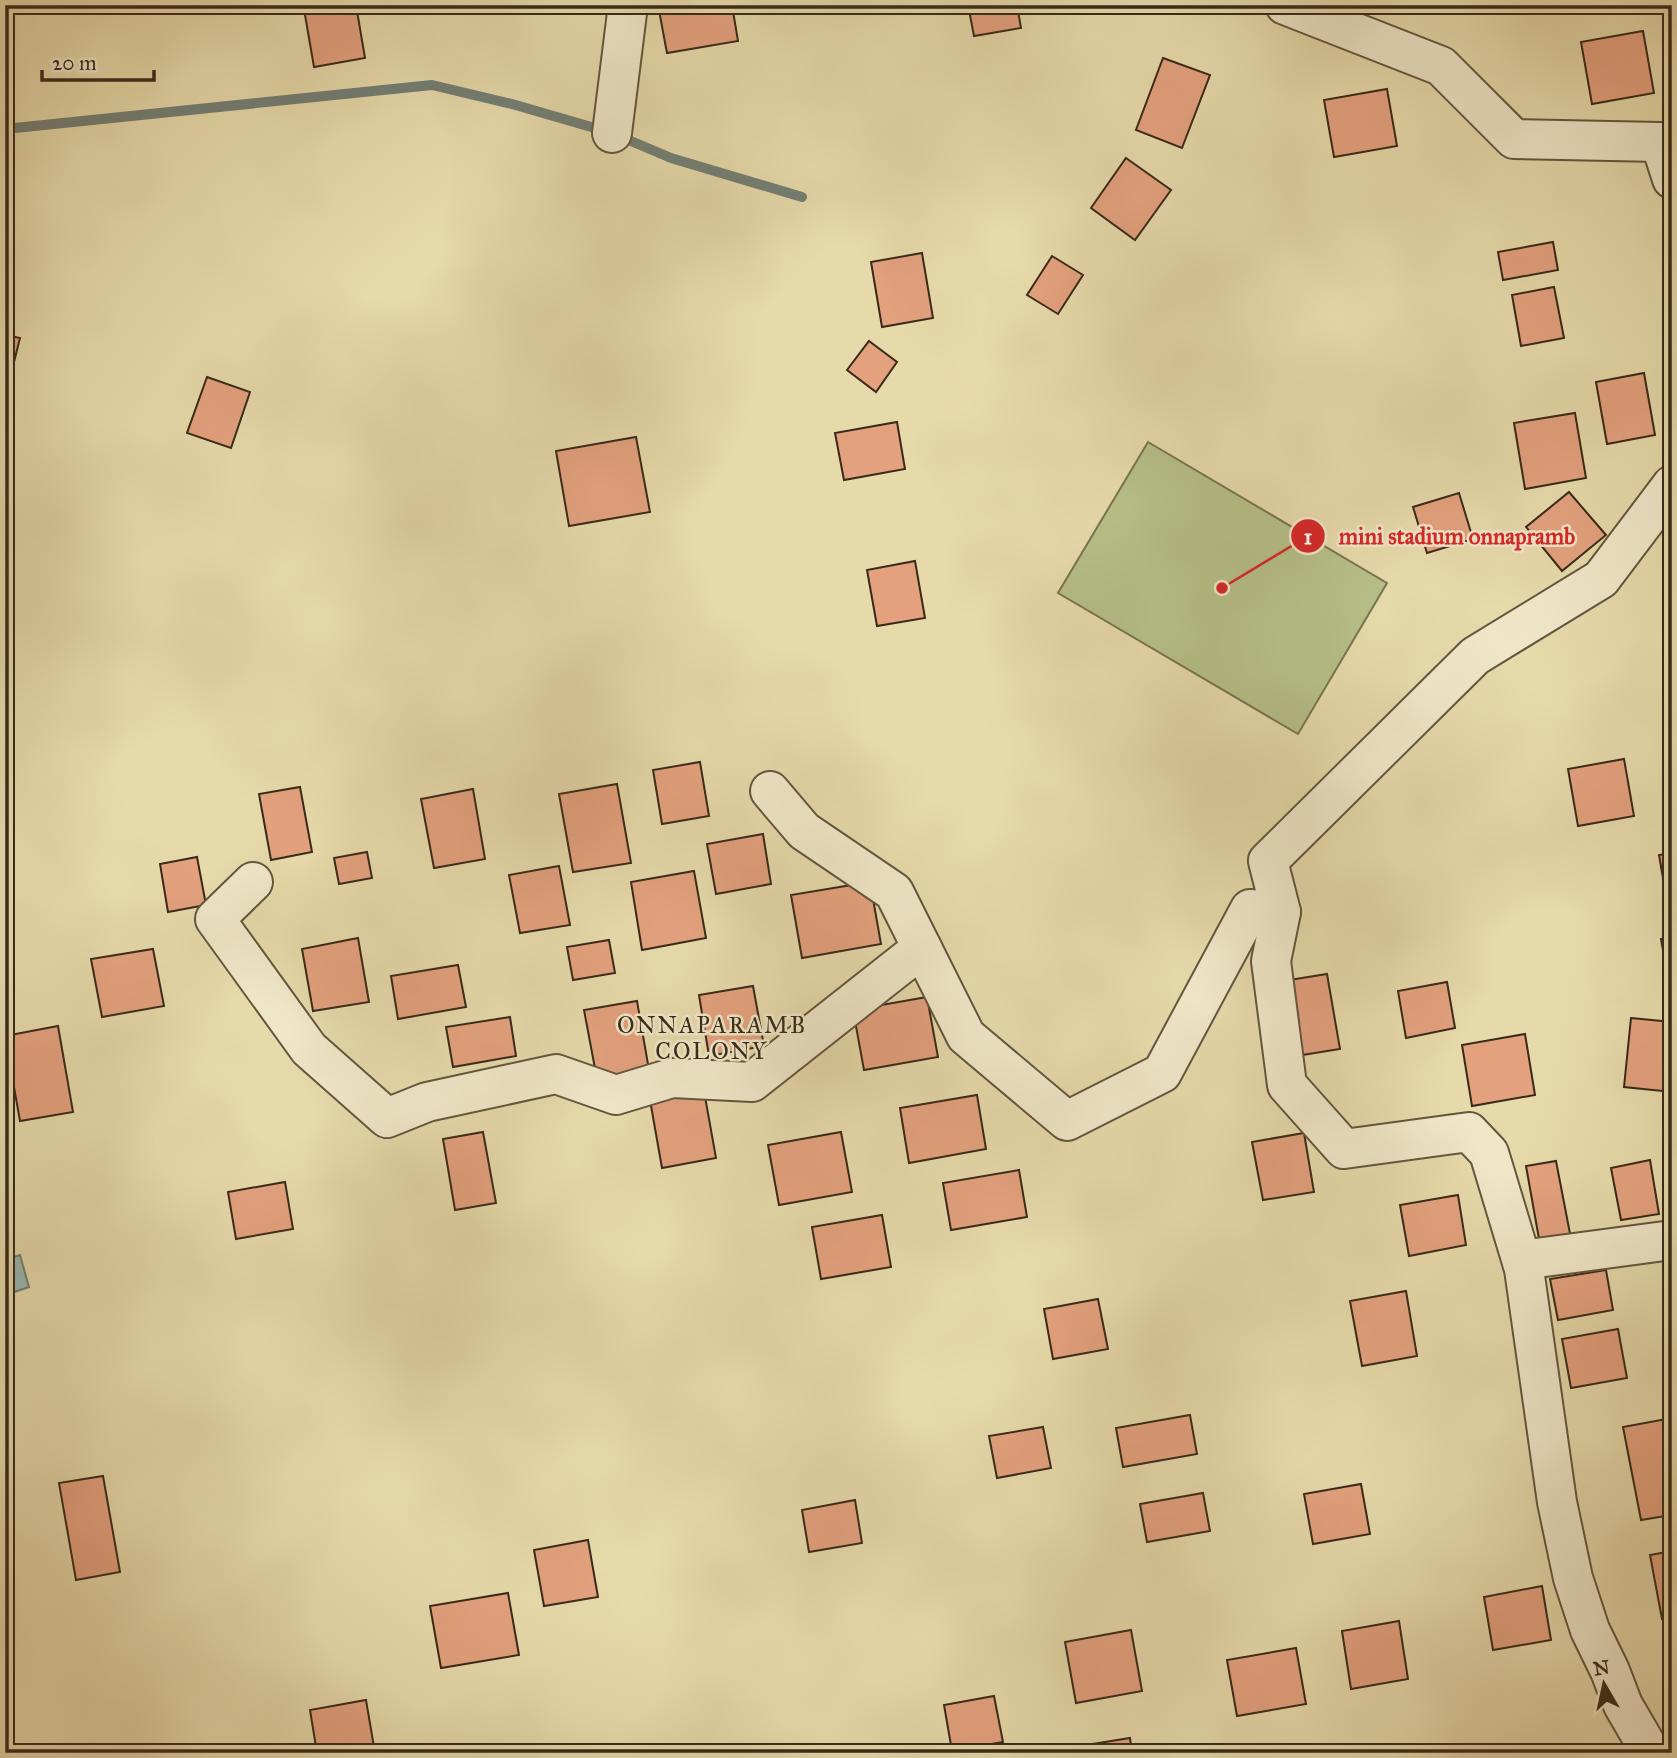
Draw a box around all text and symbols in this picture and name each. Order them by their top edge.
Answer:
scale bar [42,38,154,82]
text: 20 m [52,50,97,76]
callout: mini stadium onnapramb [1290,514,1589,558]
text: mini stadium onnapramb [1338,522,1575,551]
text: 1 [1304,524,1312,550]
district label: ONNAPARAMB COLONY [617,1011,807,1065]
north arrow [1568,1650,1638,1720]
text: N [1592,1655,1611,1680]

